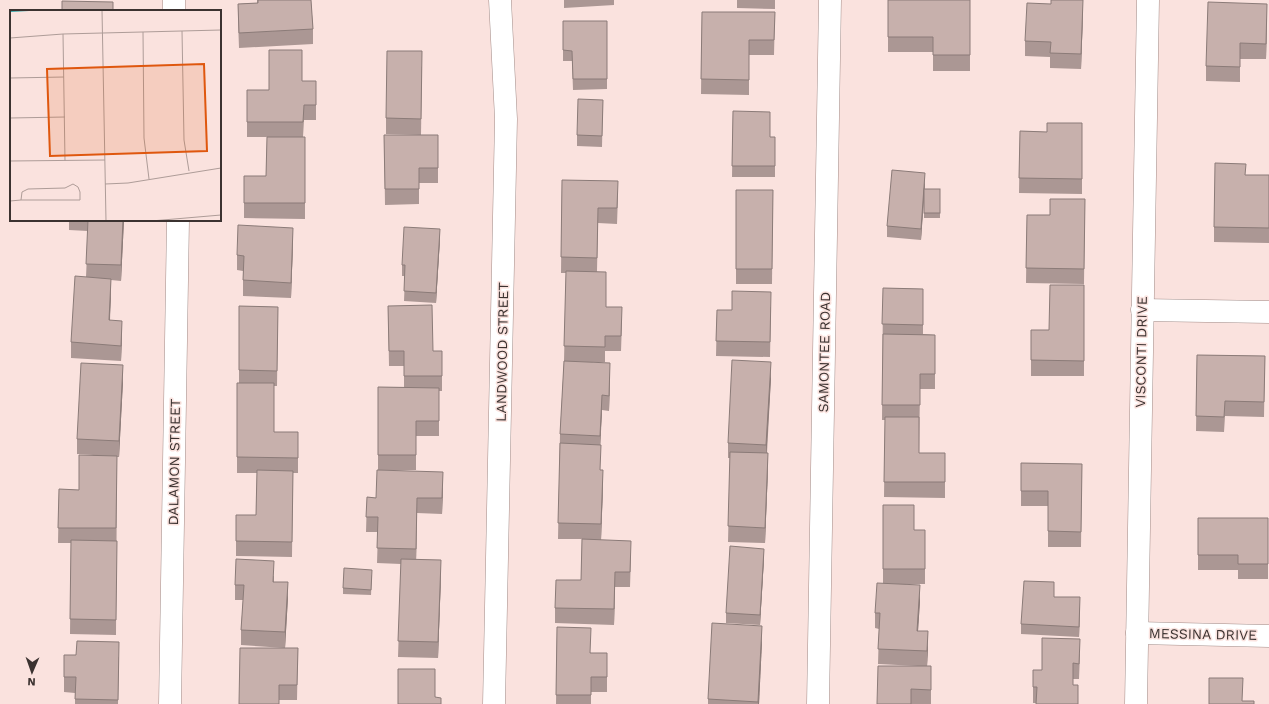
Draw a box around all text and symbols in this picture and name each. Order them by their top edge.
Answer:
inset map [10,10,221,221]
street label: LANDWOOD STREET [493,281,511,422]
street label: SAMONTEE ROAD [815,292,833,412]
street label: VISCONTI DRIVE [1132,296,1150,408]
street label: DALAMON STREET [165,398,183,526]
street label: MESSINA DRIVE [1149,625,1257,643]
north arrow [12,652,52,692]
text: N [27,675,36,688]

